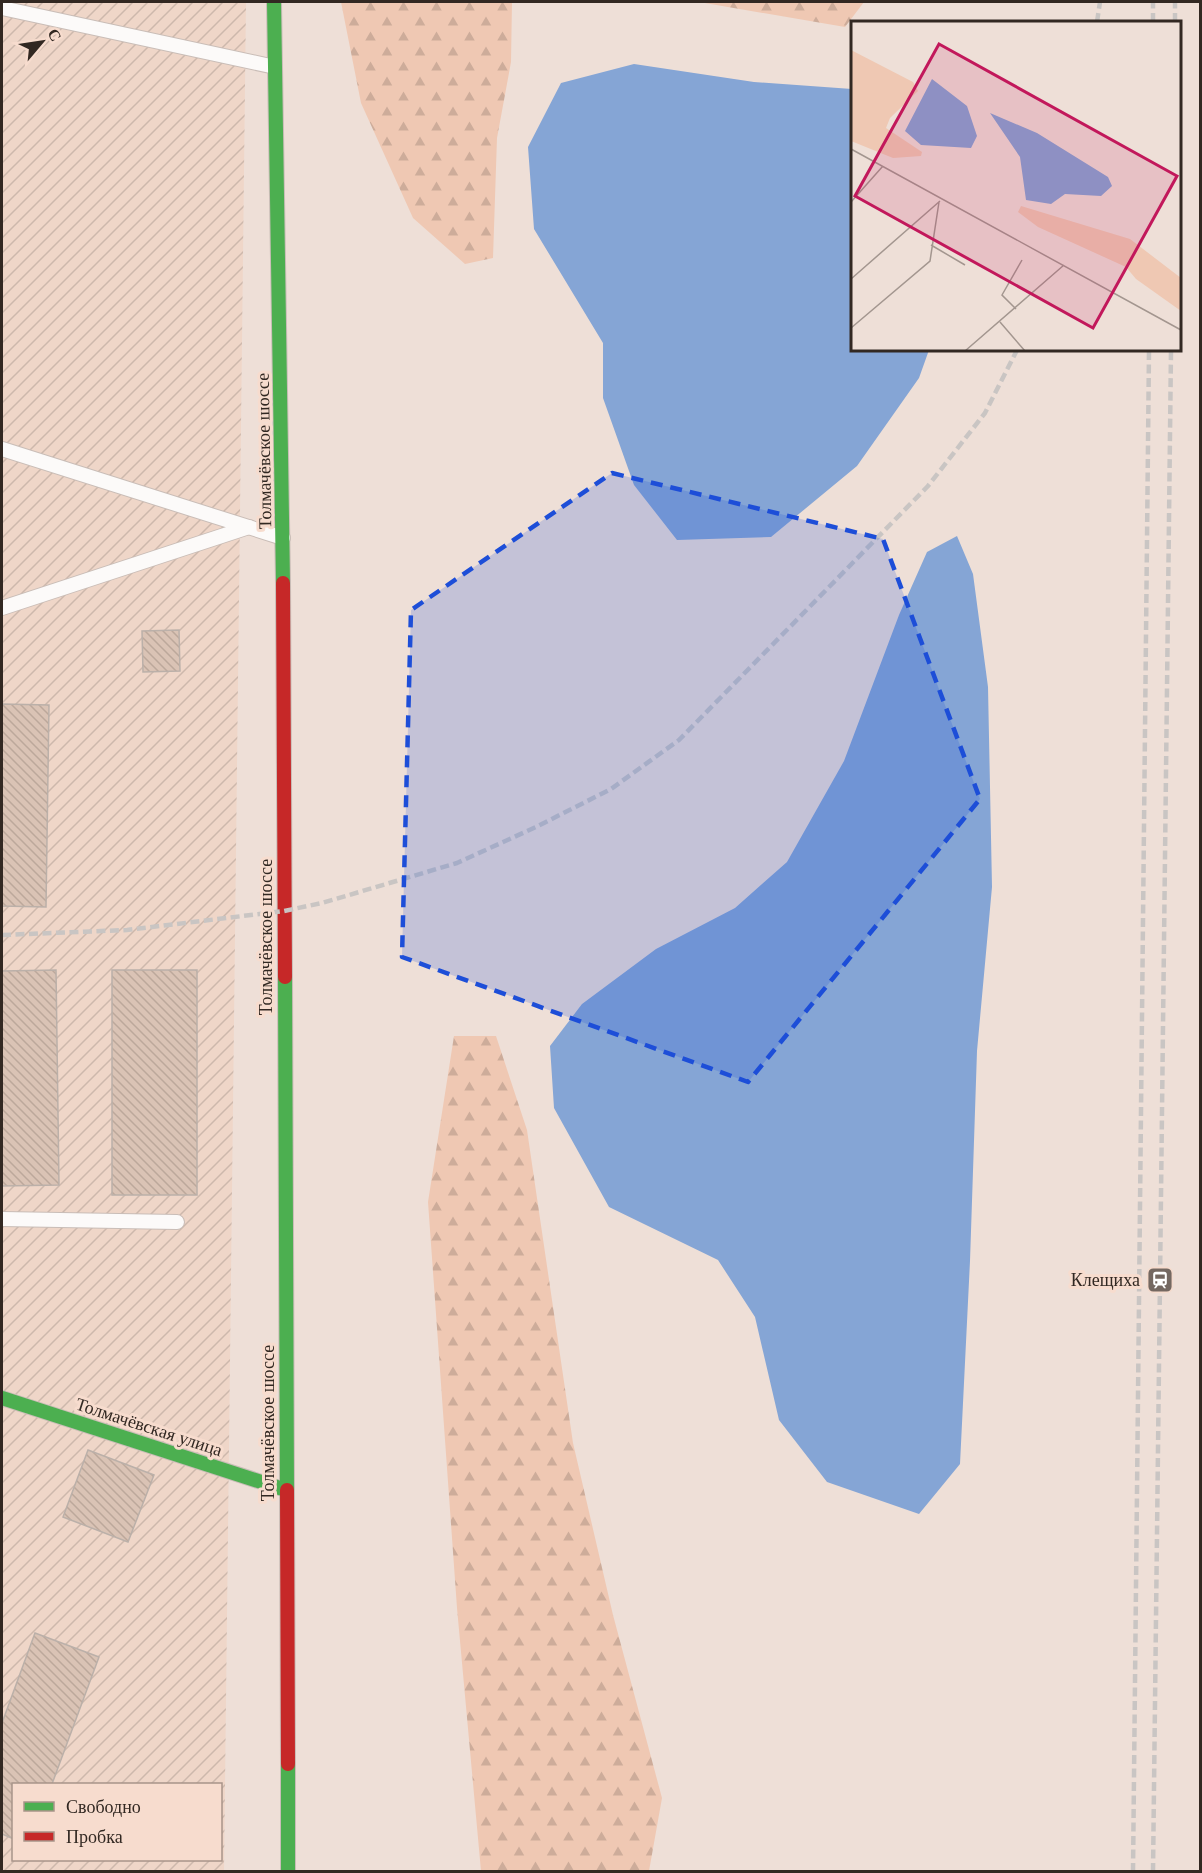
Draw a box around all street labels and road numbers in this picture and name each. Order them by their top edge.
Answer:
street label: Толмачёвское шоссе [253,373,275,529]
street label: Толмачёвское шоссе [256,859,276,1015]
street label: Толмачёвское шоссе [258,1345,278,1501]
street label: Толмачёвская улица [73,1394,225,1460]

